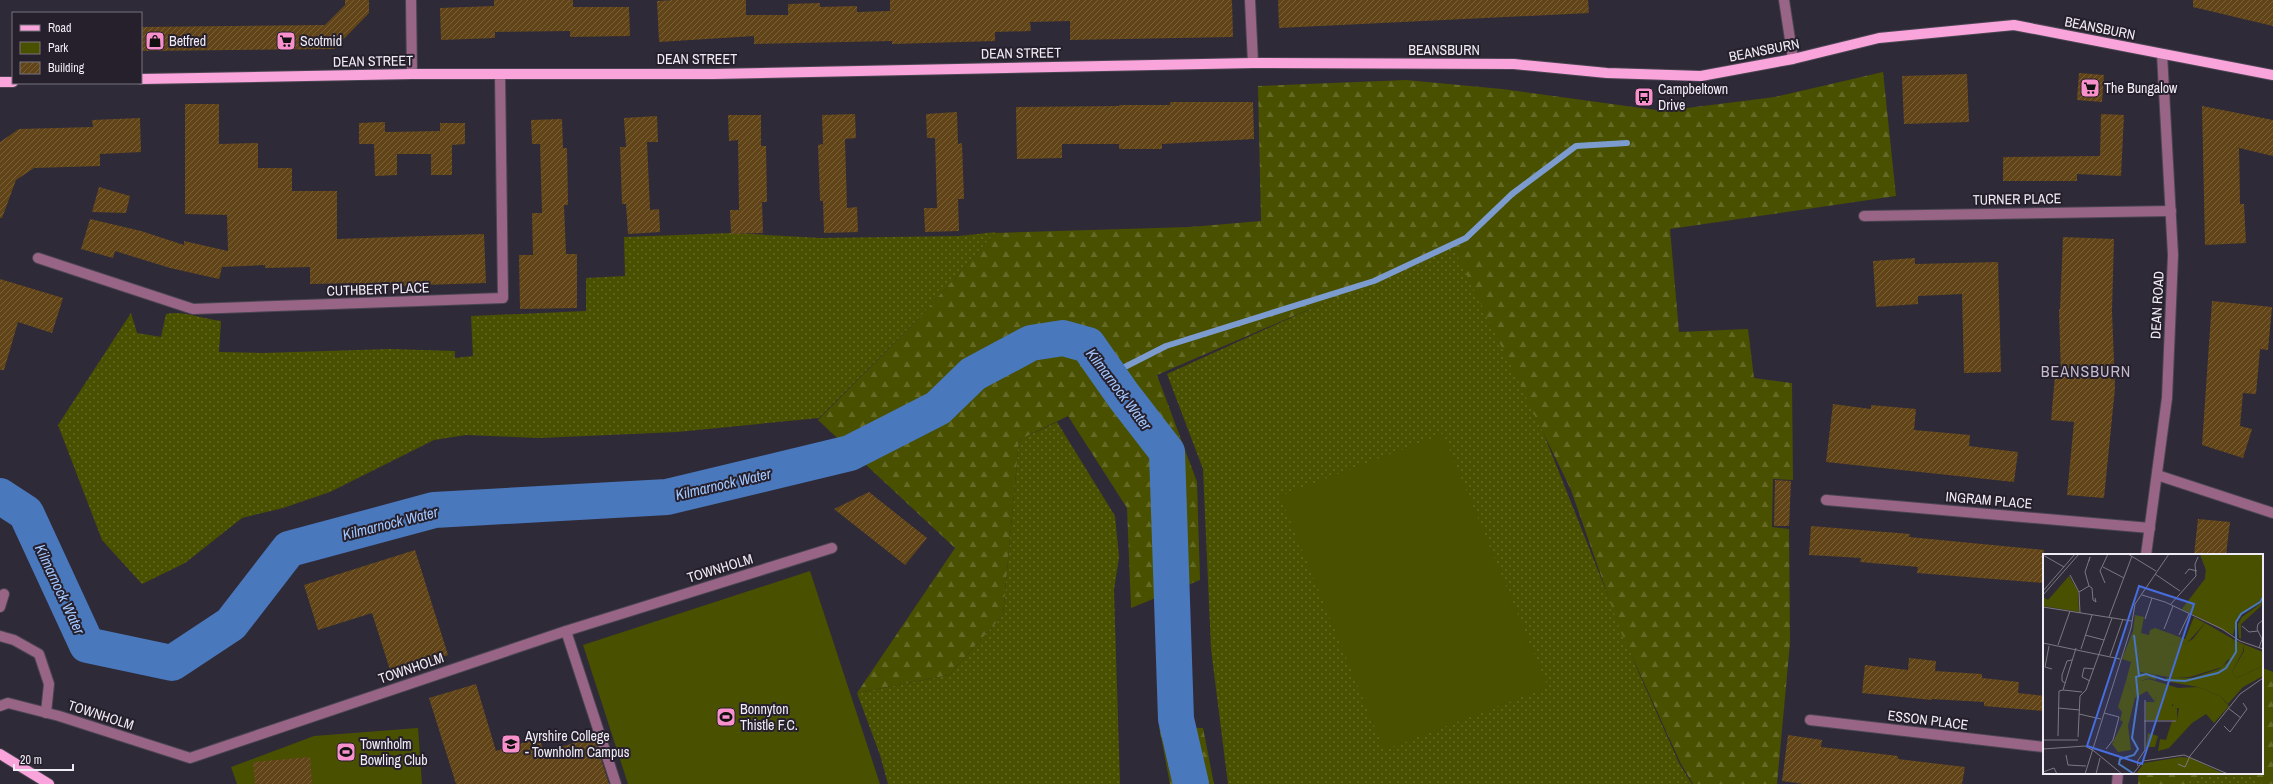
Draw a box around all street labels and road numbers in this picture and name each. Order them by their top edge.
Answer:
street label: BEANSBURN [2063,12,2137,44]
street label: BEANSBURN [1727,34,1801,66]
street label: BEANSBURN [1408,41,1480,59]
street label: DEAN STREET [981,43,1061,63]
street label: DEAN STREET [657,50,737,68]
street label: DEAN STREET [333,51,413,71]
street label: TURNER PLACE [1973,189,2061,209]
street label: DEAN ROAD [2146,270,2168,340]
street label: CUTHBERT PLACE [326,278,430,300]
street label: INGRAM PLACE [1945,487,2033,513]
street label: TOWNHOLM [685,549,755,587]
street label: TOWNHOLM [376,648,446,688]
street label: TOWNHOLM [66,696,136,734]
street label: ESSON PLACE [1887,706,1969,734]

